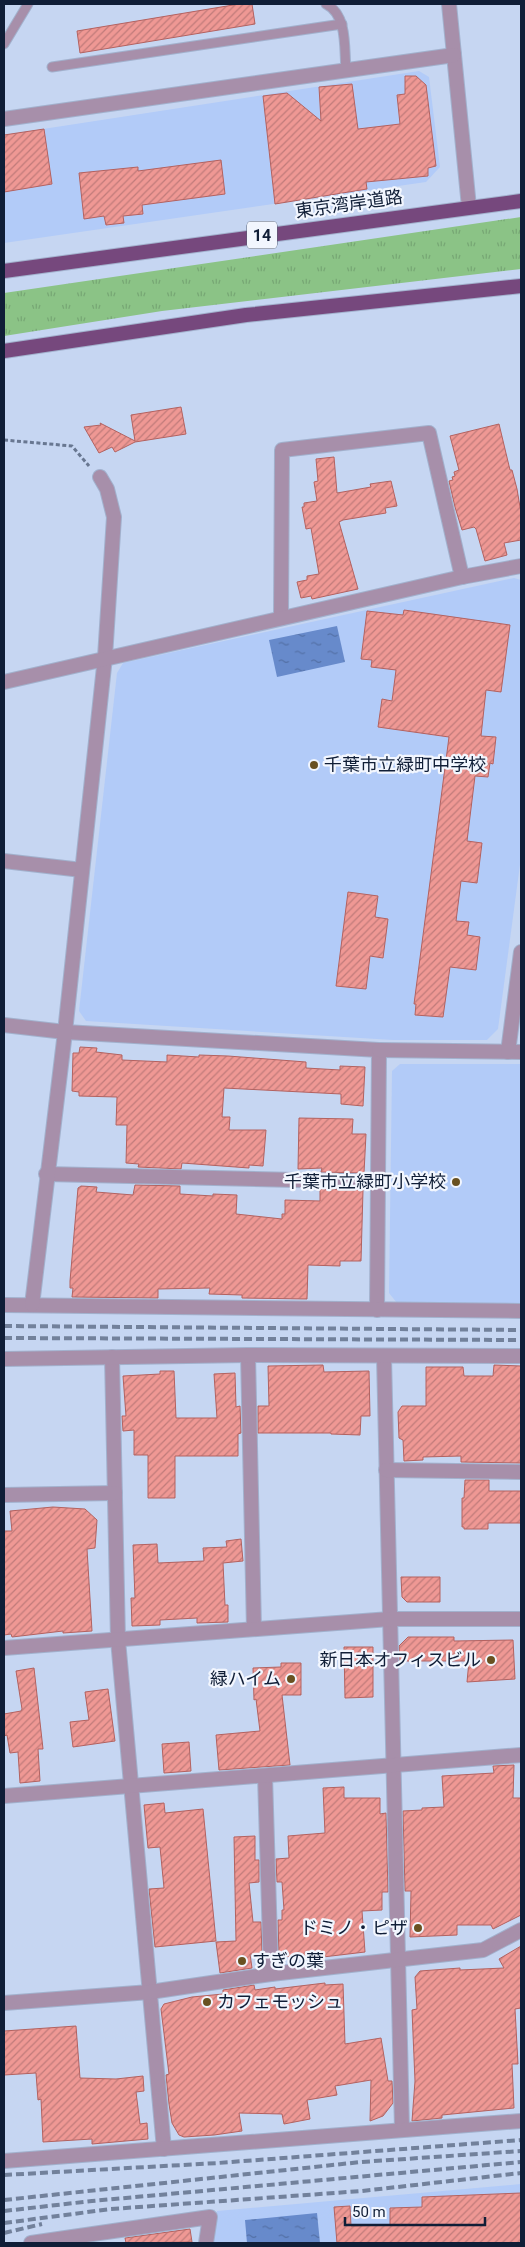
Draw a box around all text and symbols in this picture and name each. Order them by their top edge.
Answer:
street label: 東京湾岸道路 [294,186,404,221]
road number: 14 [247,222,277,248]
place label: 千葉市立緑町中学校 [324,754,486,775]
marker: 千葉市立緑町中学校 [308,759,320,771]
place label: 千葉市立緑町小学校 [284,1171,446,1192]
marker: 千葉市立緑町小学校 [450,1176,462,1188]
place label: 新日本オフィスビル [319,1649,481,1670]
marker: 新日本オフィスビル [485,1654,497,1666]
place label: 緑ハイム [210,1668,281,1689]
marker: 緑ハイム [285,1673,297,1685]
place label: ドミノ・ピザ [300,1917,408,1938]
marker: ドミノ・ピザ [412,1922,424,1934]
place label: すぎの葉 [252,1950,324,1971]
marker: すぎの葉 [236,1955,248,1967]
place label: カフェモッシュ [217,1991,343,2012]
marker: カフェモッシュ [201,1996,213,2008]
scale bar [345,2194,485,2226]
text: 50 m [352,2203,386,2221]

